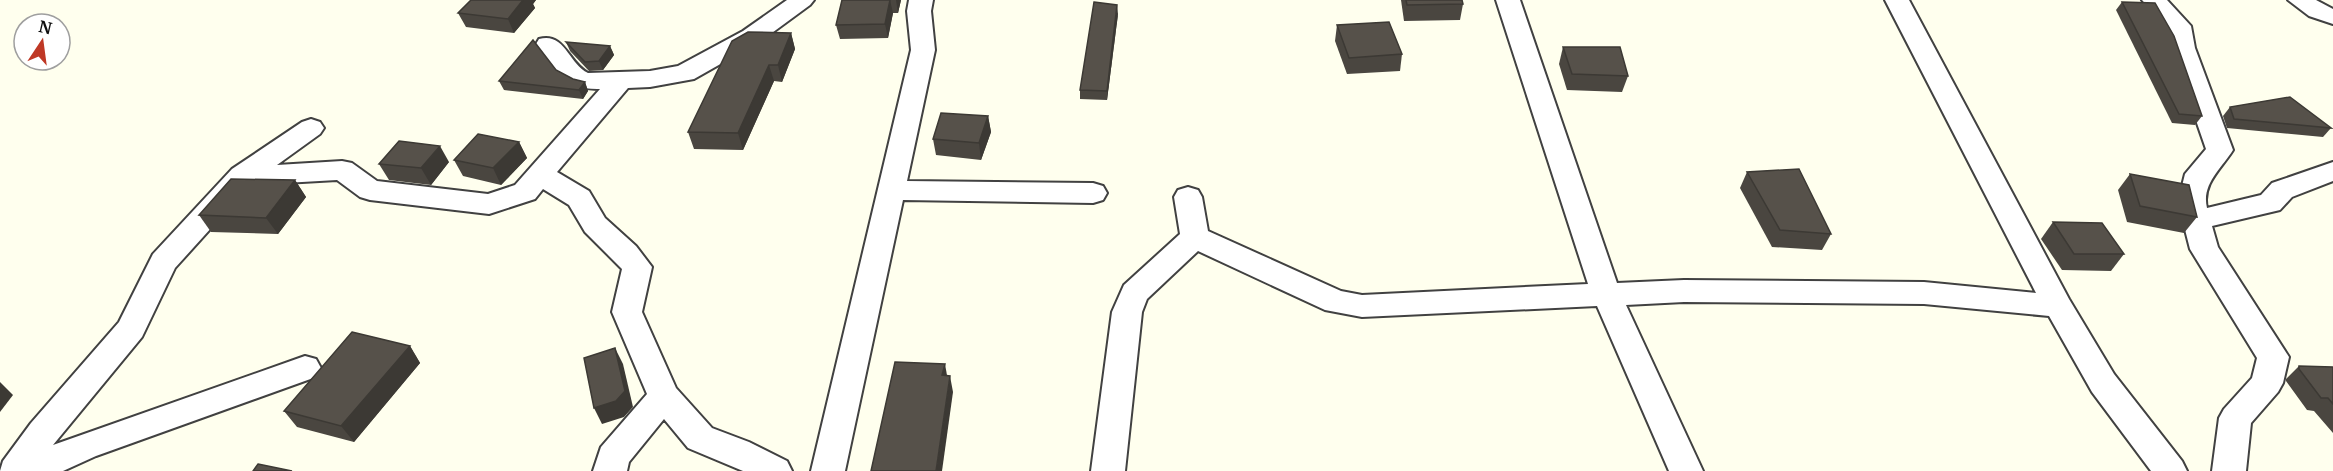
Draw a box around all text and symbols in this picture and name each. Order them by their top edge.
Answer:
north arrow [12,12,72,72]
text: N [37,16,54,39]

